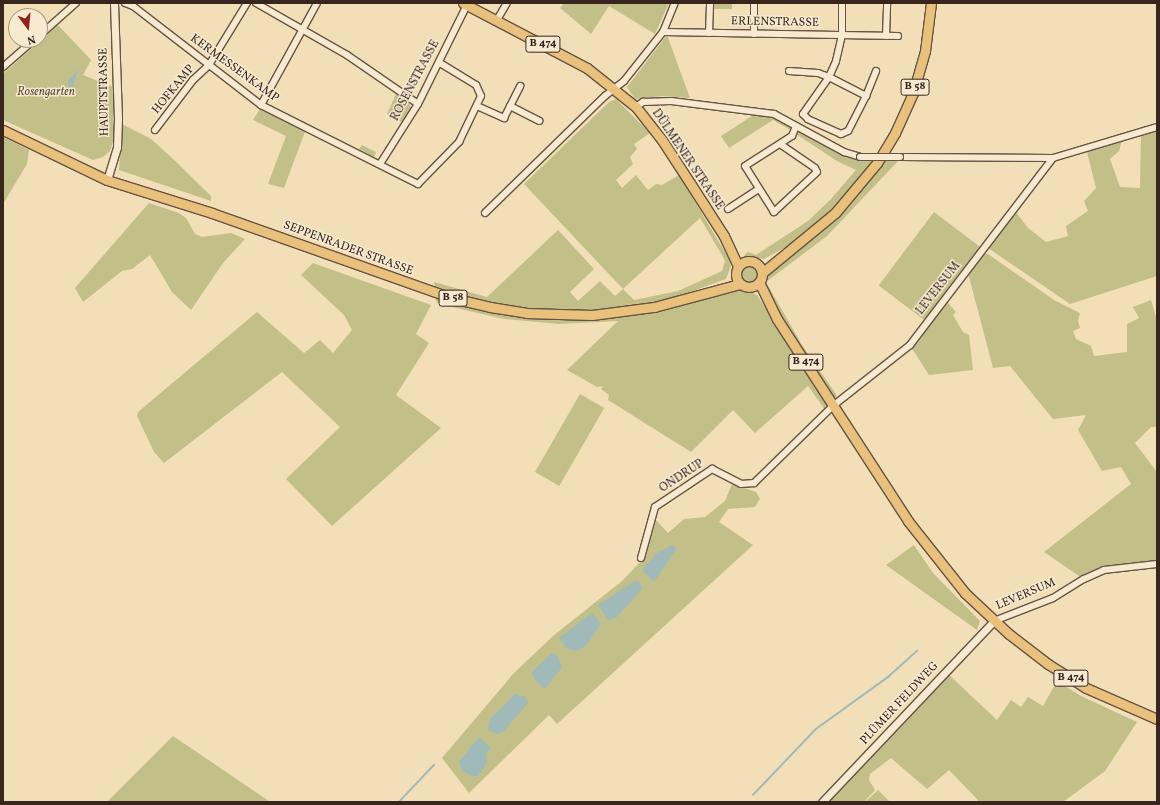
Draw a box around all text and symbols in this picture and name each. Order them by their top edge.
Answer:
north arrow [8,8,48,48]
street label: ERLENSTRASSE [731,15,819,31]
text: N [25,31,37,47]
street label: KERMESSENKAMP [187,32,281,106]
road number: B 474 [525,35,561,53]
street label: ROSENSTRASSE [389,38,443,124]
street label: HAUPTSTRASSE [97,48,113,136]
street label: HOFKAMP [150,62,198,118]
road number: B 58 [900,78,930,96]
park label: Rosengarten [17,86,75,100]
street label: DÜLMENER STRASSE [648,107,726,213]
street label: SEPPENRADER STRASSE [281,219,415,279]
street label: LEVERSUM [914,260,964,318]
road number: B 58 [438,289,468,307]
road number: B 474 [788,353,824,371]
street label: ONDRUP [657,457,707,497]
street label: LEVERSUM [994,576,1058,614]
street label: PLÜMER FELDWEG [858,660,942,748]
road number: B 474 [1053,669,1089,687]

